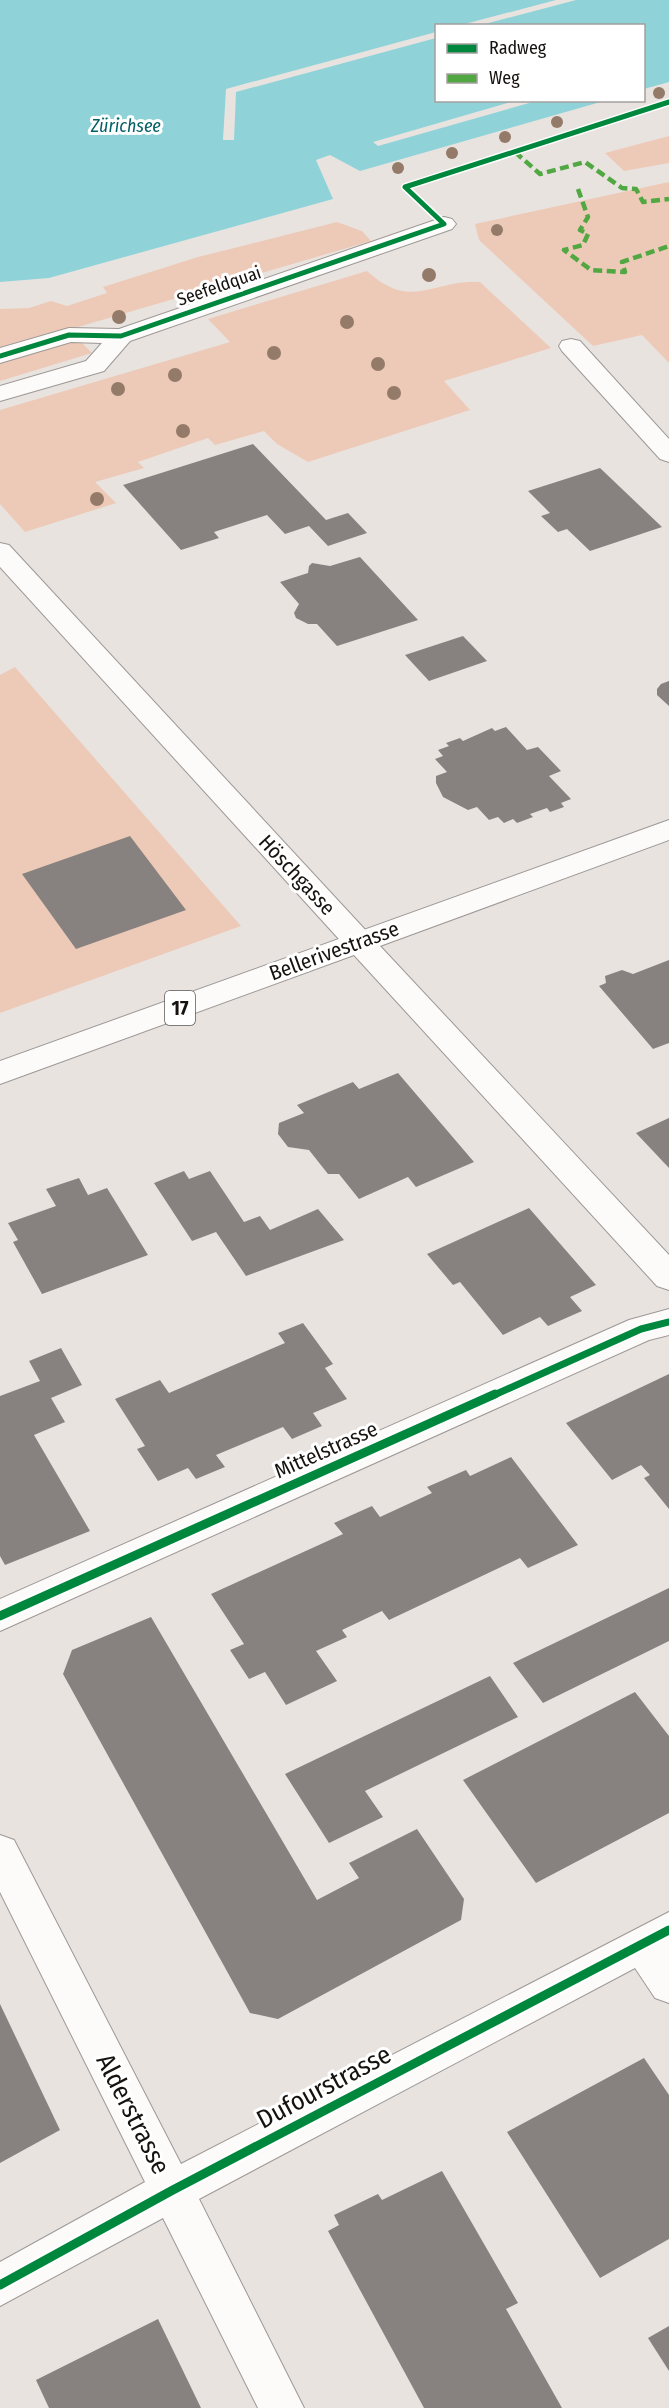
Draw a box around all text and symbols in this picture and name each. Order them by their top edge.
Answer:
legend [435,24,645,102]
text: Radweg [489,37,547,59]
text: Weg [489,67,520,89]
water label: Zürichsee [90,115,161,137]
street label: Seefeldquai [174,261,264,311]
street label: Höschgasse [253,829,341,921]
street label: Bellerivestrasse [266,915,402,987]
road number: 17 [165,991,195,1025]
street label: Mittelstrasse [270,1416,382,1484]
street label: Dufourstrasse [252,2039,396,2135]
street label: Alderstrasse [89,2049,177,2179]

